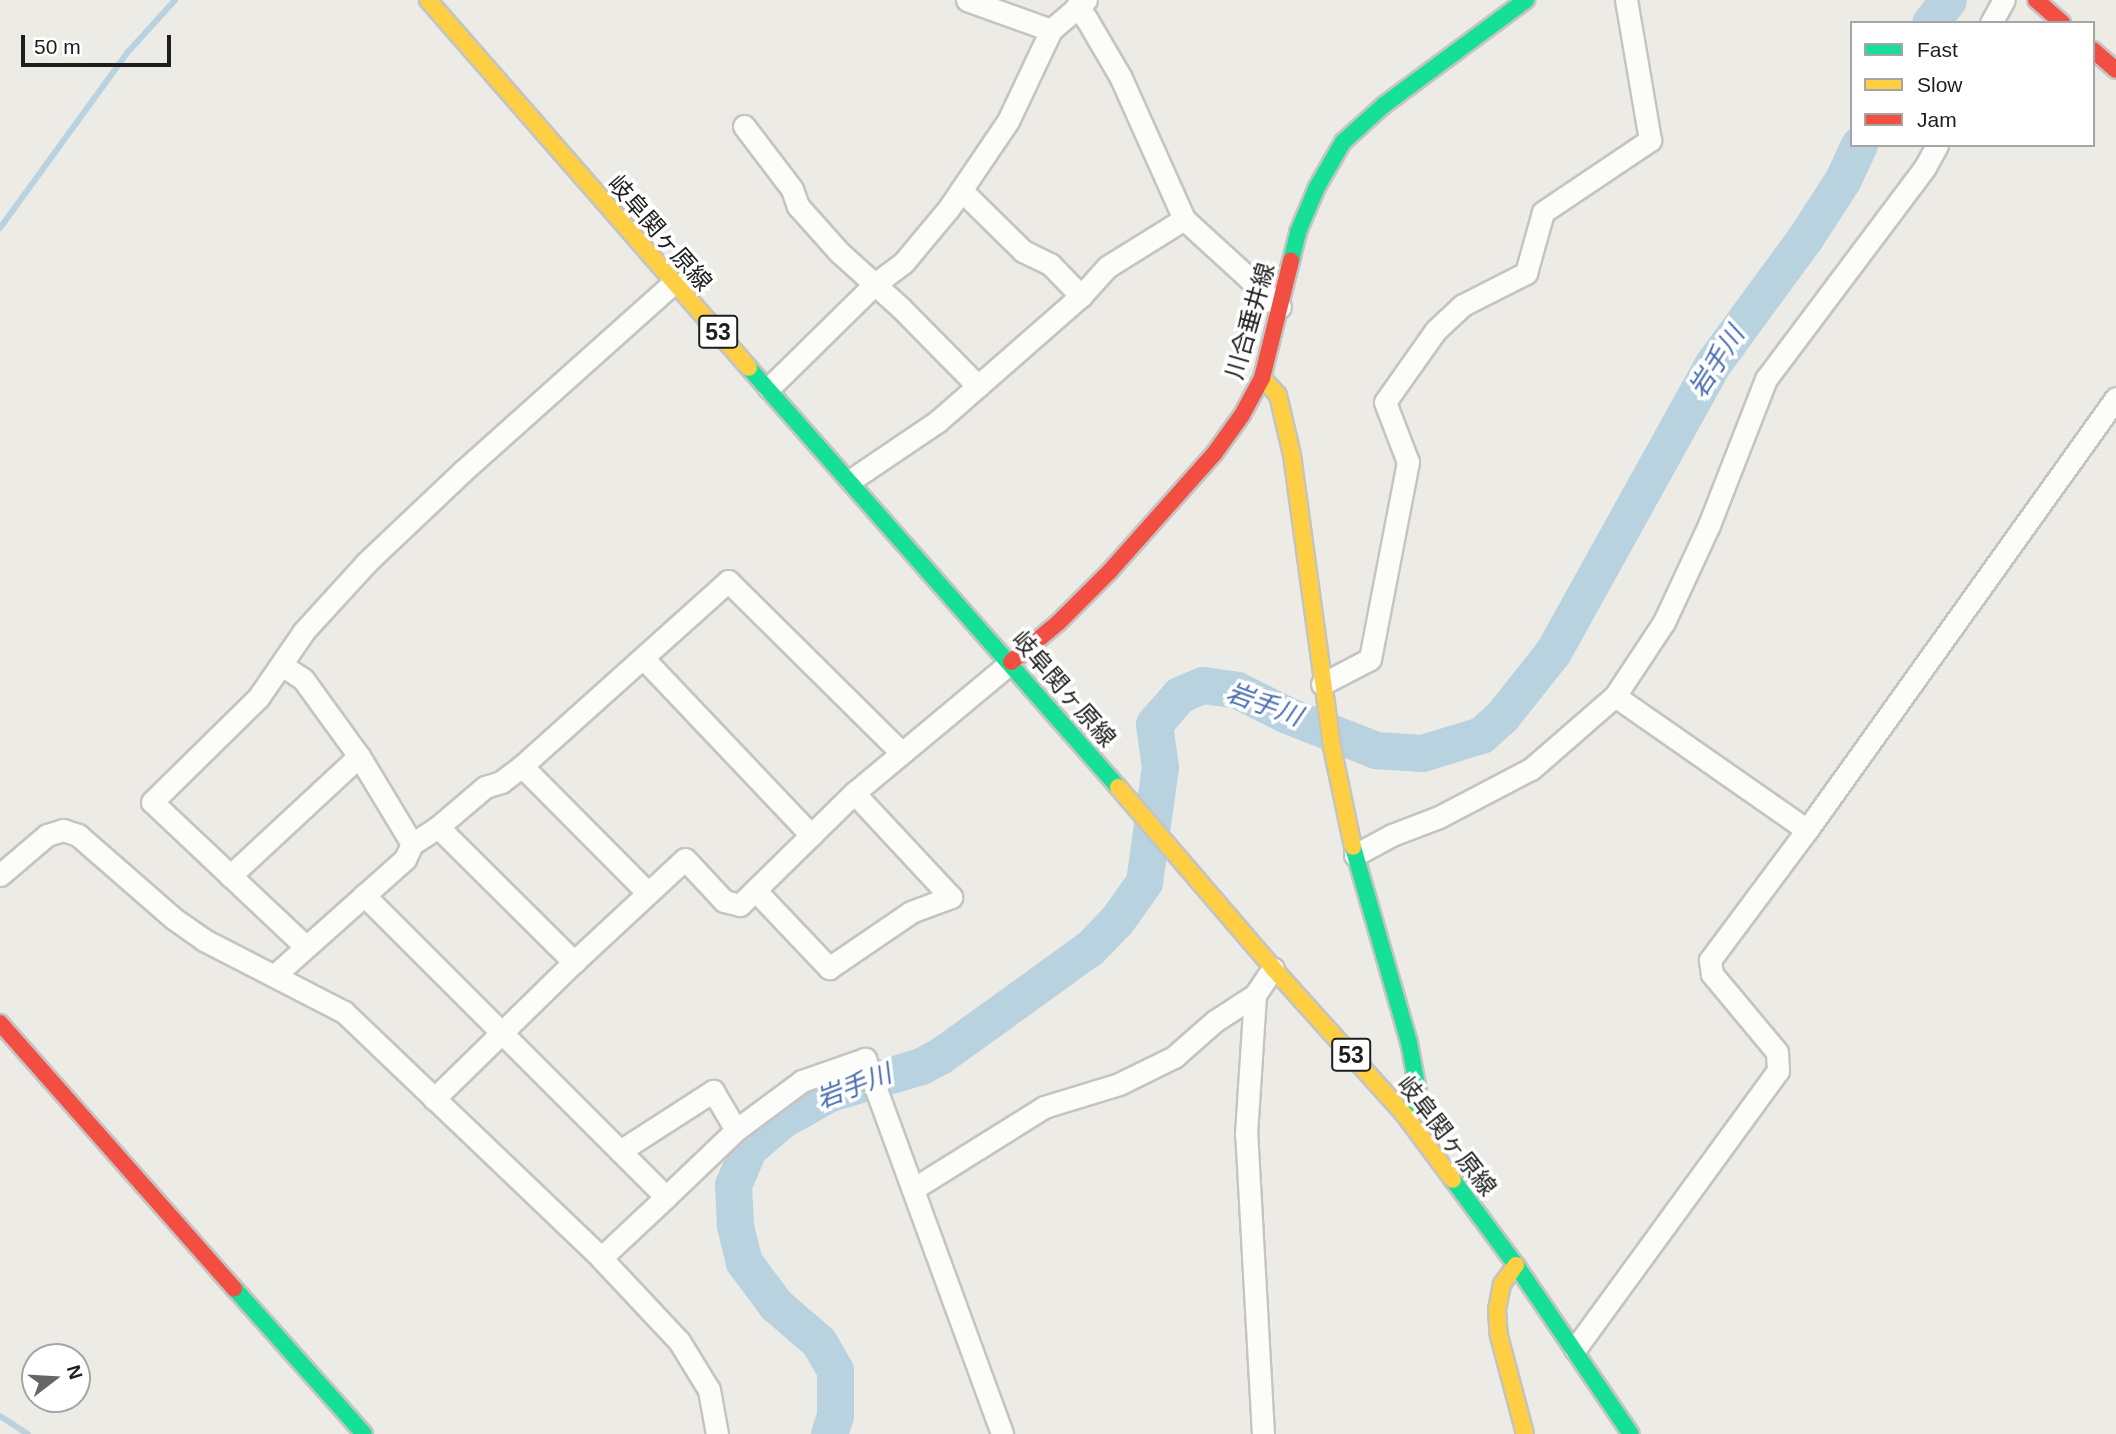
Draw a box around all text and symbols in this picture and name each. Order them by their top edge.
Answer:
scale bar [24,21,175,65]
legend [1850,21,2095,147]
text: 50 m [34,35,81,58]
text: Fast [1917,38,1958,61]
text: Slow [1917,73,1963,96]
text: Jam [1917,108,1957,131]
street label: 岐阜関ヶ原線 [602,169,718,297]
street label: 川合垂井線 [1220,259,1280,383]
road number: 53 [697,312,739,352]
water label: 岩手川 [1683,321,1751,403]
street label: 岐阜関ヶ原線 [1006,625,1122,753]
water label: 岩手川 [1222,677,1306,733]
road number: 53 [1330,1036,1372,1074]
water label: 岩手川 [812,1058,896,1116]
street label: 岐阜関ヶ原線 [1391,1070,1503,1202]
north arrow [21,1343,91,1413]
text: N [63,1363,87,1382]

